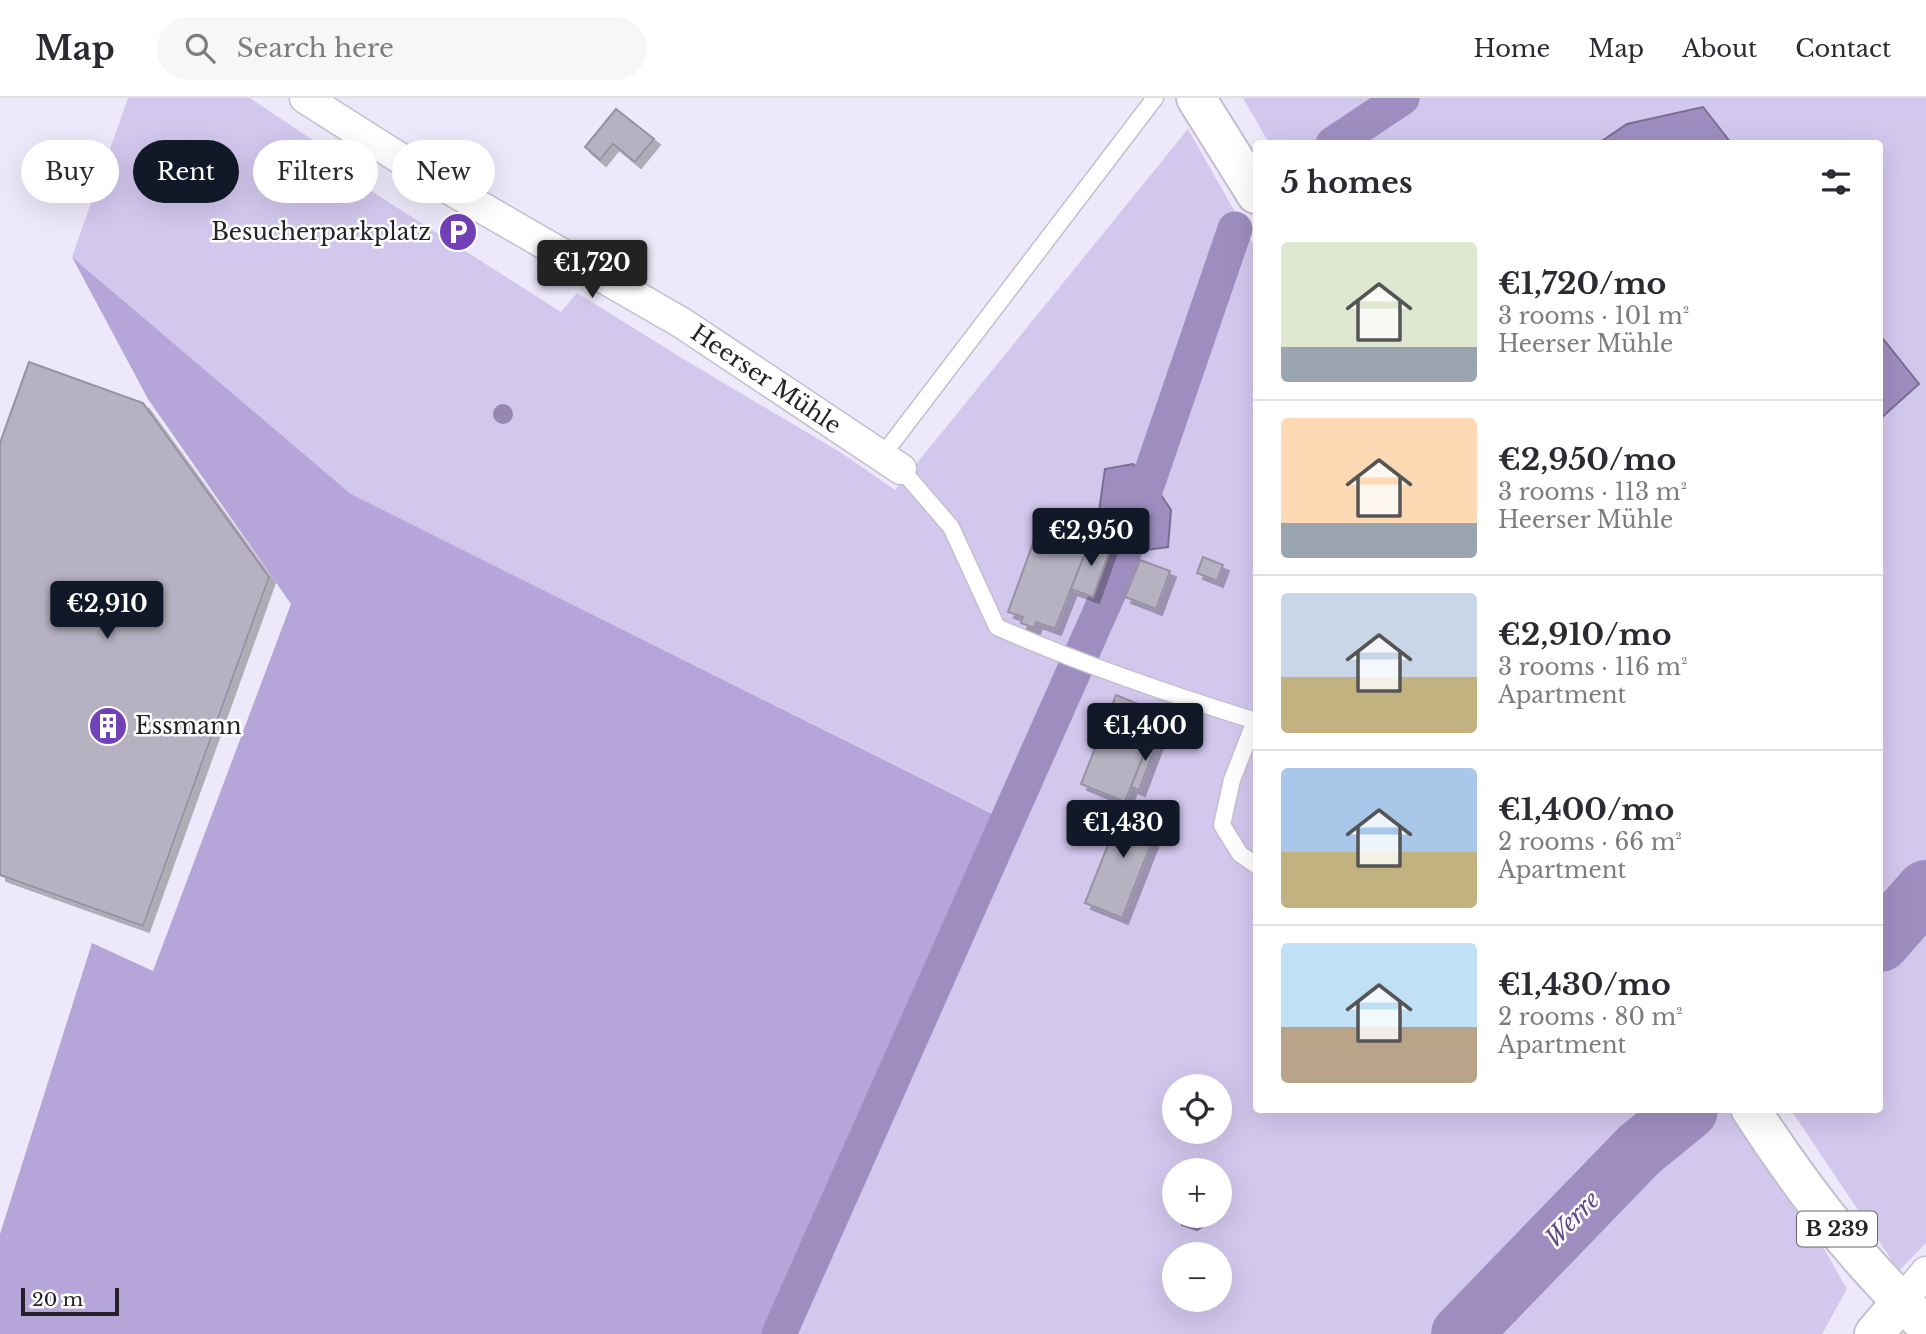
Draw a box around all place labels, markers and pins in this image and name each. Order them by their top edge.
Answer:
parking icon: Besucherparkplatz [437,211,479,253]
place label: Besucherparkplatz [211,218,431,246]
pin: €1,720 [535,240,649,300]
pin: €2,950 [1034,508,1148,568]
pin: €2,910 [50,582,164,641]
pin: €1,400 [1088,704,1202,763]
building icon: Essmann [87,705,129,747]
place label: Essmann [135,712,242,740]
pin: €1,430 [1066,800,1180,860]

